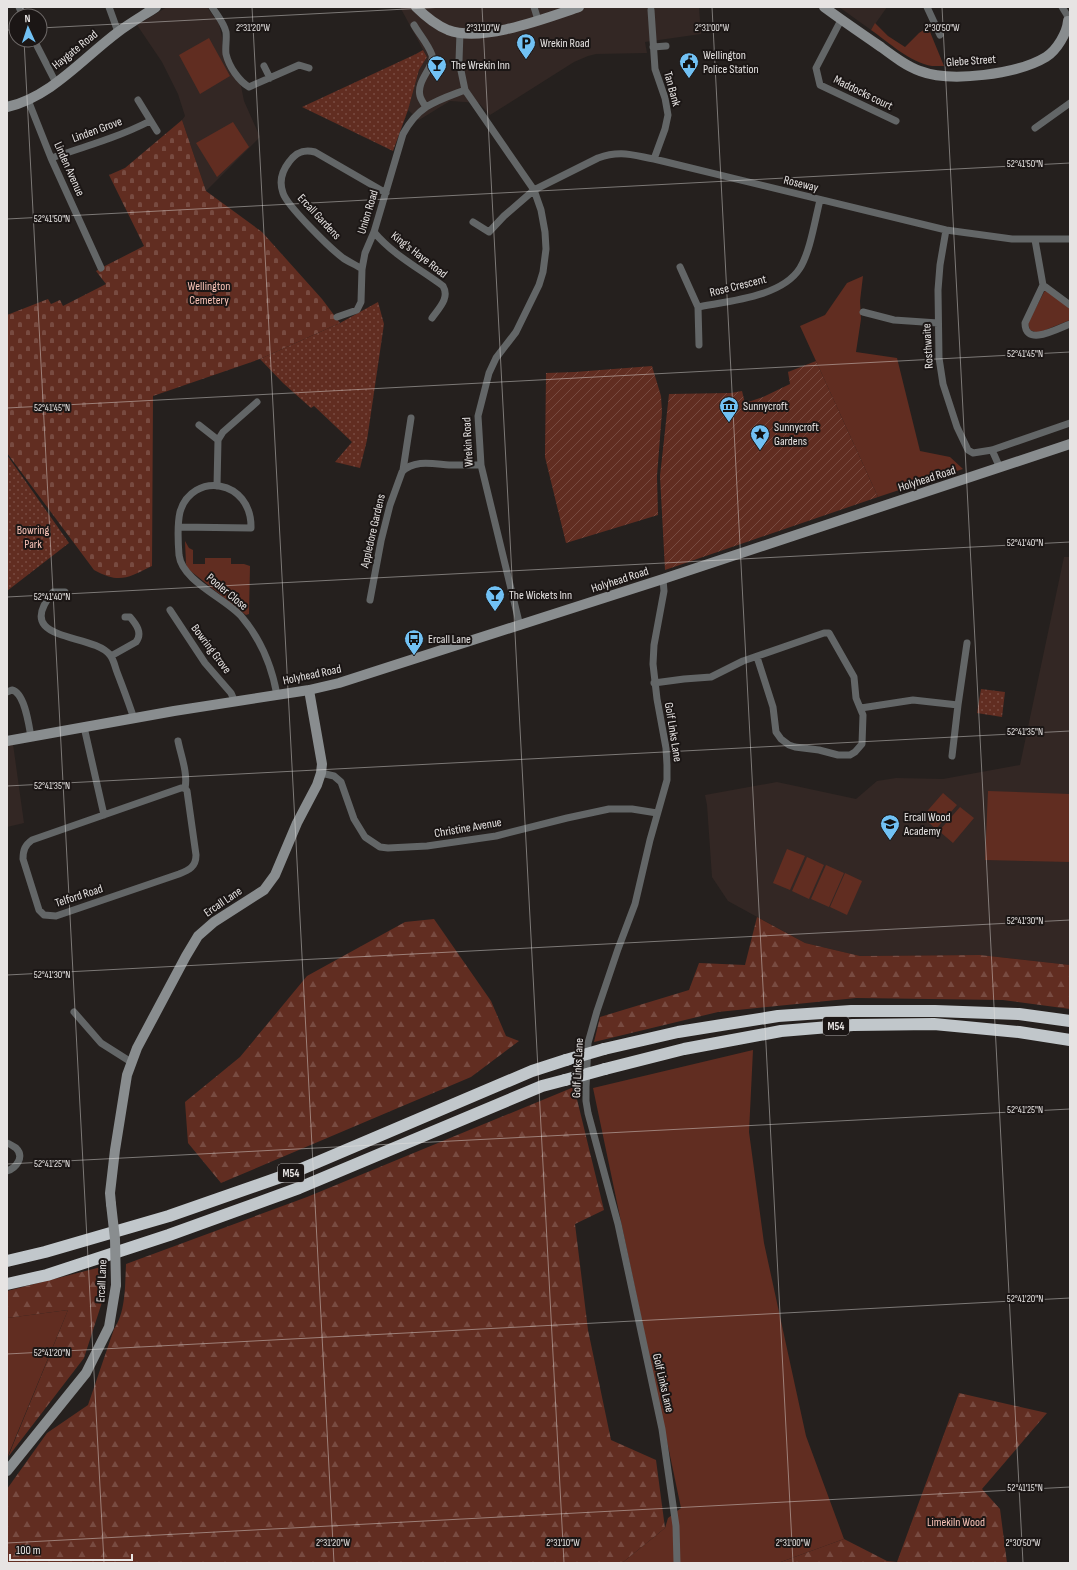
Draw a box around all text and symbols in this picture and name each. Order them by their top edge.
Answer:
north arrow [8,8,48,48]
text: N [24,12,31,25]
text: 2°31'20"W [236,22,271,34]
text: 2°31'10"W [466,22,500,34]
text: 2°31'00"W [695,22,730,34]
text: 2°30'50"W [924,22,960,34]
street label: Haygate Road [49,27,101,73]
parking icon: Wrekin Road [515,32,537,60]
place label: Wrekin Road [540,36,590,51]
place label: Wellington Police Station [703,48,759,77]
public building icon: Wellington Police Station [678,51,700,79]
street label: Glebe Street [945,52,997,70]
bar icon: The Wrekin Inn [426,54,448,82]
place label: The Wrekin Inn [451,58,510,73]
street label: Tan Bank [660,70,684,108]
street label: Maddocks court [831,72,895,114]
street label: Linden Grove [70,114,124,146]
street label: Linden Avenue [50,139,88,199]
text: 52°41'50"N [1007,158,1043,170]
street label: Roseway [782,172,820,196]
street label: Union Road [354,188,382,236]
street label: Ercall Gardens [294,191,344,243]
text: 52°41'50"N [34,213,70,225]
street label: King's Haye Road [388,228,450,282]
street label: Rose Crescent [708,272,768,300]
park label: Wellington Cemetery [188,279,230,308]
street label: Rosthwaite [919,323,937,369]
text: 52°41'45"N [1007,348,1043,360]
museum icon: Sunnycroft [718,395,740,423]
place label: Sunnycroft [743,399,788,414]
text: 52°41'45"N [34,402,70,414]
street label: Wrekin Road [459,417,477,467]
place label: Sunnycroft Gardens [774,420,819,449]
place icon: Sunnycroft Gardens [749,423,771,451]
street label: Holyhead Road [896,463,958,495]
street label: Appledore Gardens [357,493,389,570]
park label: Bowring Park [17,523,50,552]
text: 52°41'40"N [1007,537,1043,549]
street label: Holyhead Road [589,564,651,596]
street label: Pooler Close [203,570,251,614]
bar icon: The Wickets Inn [484,584,506,612]
place label: The Wickets Inn [509,588,572,603]
text: 52°41'40"N [34,591,70,603]
street label: Bowring Grove [188,621,235,677]
bus stop icon: Ercall Lane [403,628,425,656]
place label: Ercall Lane [428,632,471,647]
street label: Holyhead Road [281,661,343,689]
street label: Golf Links Lane [661,701,685,763]
text: 52°41'35"N [1007,726,1043,738]
text: 52°41'35"N [34,780,70,792]
place label: Ercall Wood Academy [903,810,950,839]
school or university icon: Ercall Wood Academy [879,813,901,841]
street label: Christine Avenue [433,815,503,841]
street label: Telford Road [53,881,105,911]
street label: Ercall Lane [201,884,245,920]
text: 52°41'30"N [1007,915,1043,927]
text: 52°41'30"N [34,969,70,981]
road number: M54 [823,1017,849,1035]
street label: Golf Links Lane [569,1037,587,1098]
text: 52°41'25"N [1007,1104,1043,1116]
text: 52°41'25"N [34,1158,70,1170]
road number: M54 [278,1164,304,1182]
street label: Ercall Lane [93,1259,111,1303]
text: 52°41'20"N [1007,1293,1043,1305]
text: 52°41'20"N [34,1347,70,1359]
street label: Golf Links Lane [649,1352,677,1414]
text: 52°41'15"N [1007,1482,1043,1494]
park label: Limekiln Wood [927,1515,985,1530]
scale bar [10,1536,132,1562]
text: 2°31'20"W [316,1537,351,1549]
text: 2°31'10"W [546,1537,580,1549]
text: 2°31'00"W [776,1537,811,1549]
text: 2°30'50"W [1005,1537,1041,1549]
text: 100 m [16,1543,41,1558]

